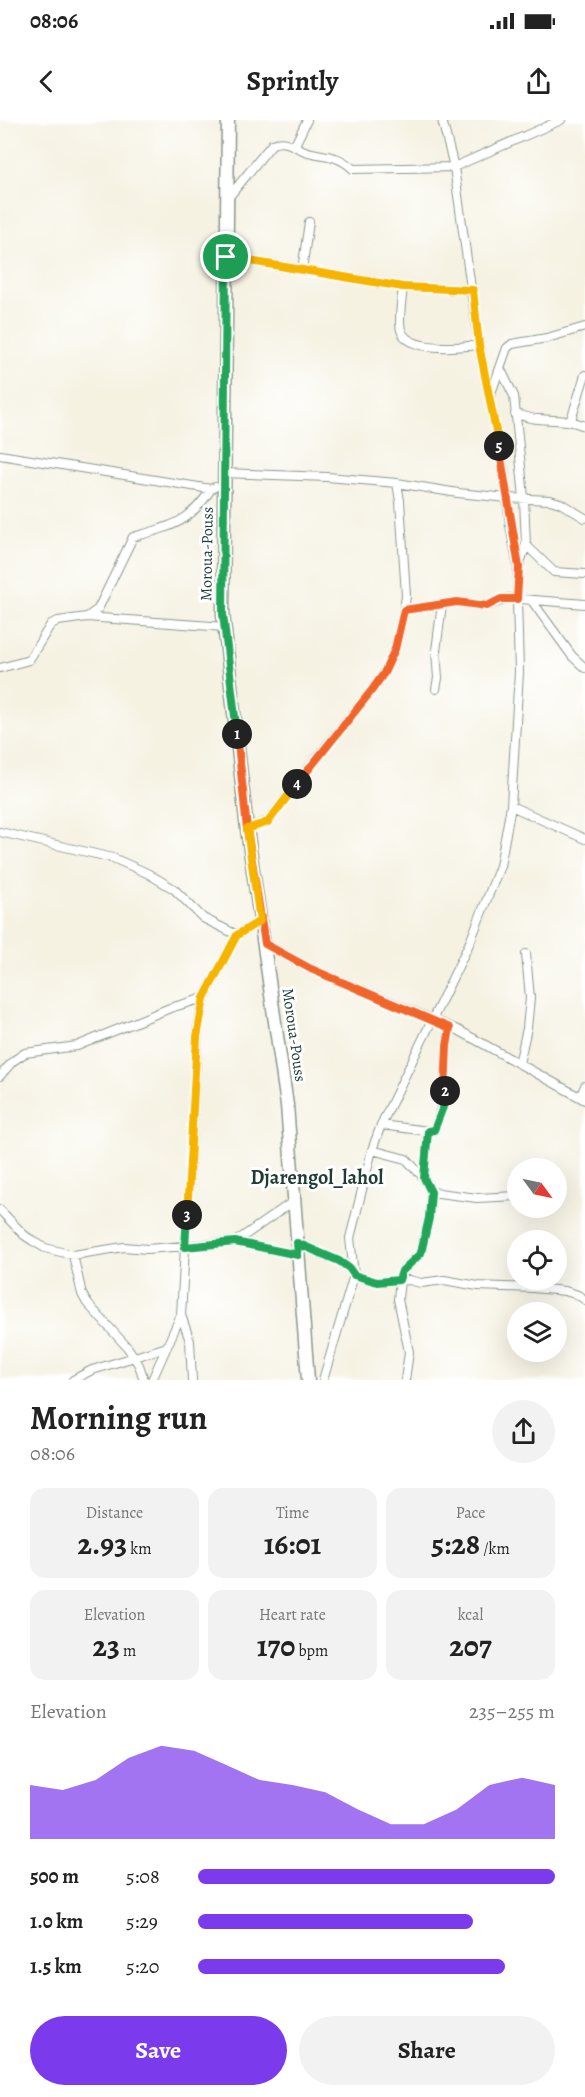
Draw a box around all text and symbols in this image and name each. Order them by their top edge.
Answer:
text: 08:06 [30,6,78,36]
text: Sprintly [247,63,338,99]
icon: back [30,65,63,98]
icon: share [522,65,555,98]
pin [200,231,251,282]
icon: arrive [209,240,242,273]
pin: 5 [484,431,514,461]
text: 5 [496,435,502,457]
street label: Moroua-Pouss [195,507,219,601]
pin: 1 [222,719,252,749]
text: 1 [234,723,240,745]
pin: 4 [282,769,312,799]
text: 4 [293,773,301,795]
street label: Moroua-Pouss [277,987,311,1083]
pin: 2 [430,1076,460,1106]
text: 2 [441,1080,449,1102]
north arrow [507,1158,567,1218]
map controls [507,1158,567,1362]
district label: Djarengol_lahol [250,1164,384,1191]
pin: 3 [172,1200,202,1230]
text: 3 [184,1204,190,1226]
button: locate [507,1230,567,1290]
button: layers [507,1302,567,1362]
text: Morning run [30,1395,207,1440]
button: share [492,1400,555,1463]
text: 08:06 [30,1440,75,1467]
text: Distance [86,1502,143,1524]
text: Time [276,1502,309,1524]
text: Pace [456,1502,485,1524]
text: 2.93 [78,1524,127,1564]
text: 16:01 [264,1524,321,1564]
text: 5:28 [431,1524,480,1564]
text: km [127,1538,151,1560]
text: /km [480,1538,510,1560]
text: Elevation [84,1604,145,1626]
text: Heart rate [259,1604,326,1626]
text: kcal [458,1604,483,1626]
text: 23 [93,1626,120,1666]
text: 170 [257,1626,295,1666]
text: 207 [449,1626,492,1666]
text: m [120,1640,136,1662]
text: bpm [295,1640,328,1662]
text: Elevation [30,1698,107,1725]
text: 235–255 m [469,1698,555,1725]
text: 500 m [30,1863,79,1890]
text: 5:08 [126,1863,160,1890]
text: 1.0 km [30,1908,83,1935]
text: 5:29 [126,1908,158,1935]
text: 1.5 km [30,1953,82,1980]
text: 5:20 [126,1953,160,1980]
button: Save [30,2016,287,2085]
button: Share [299,2016,555,2085]

